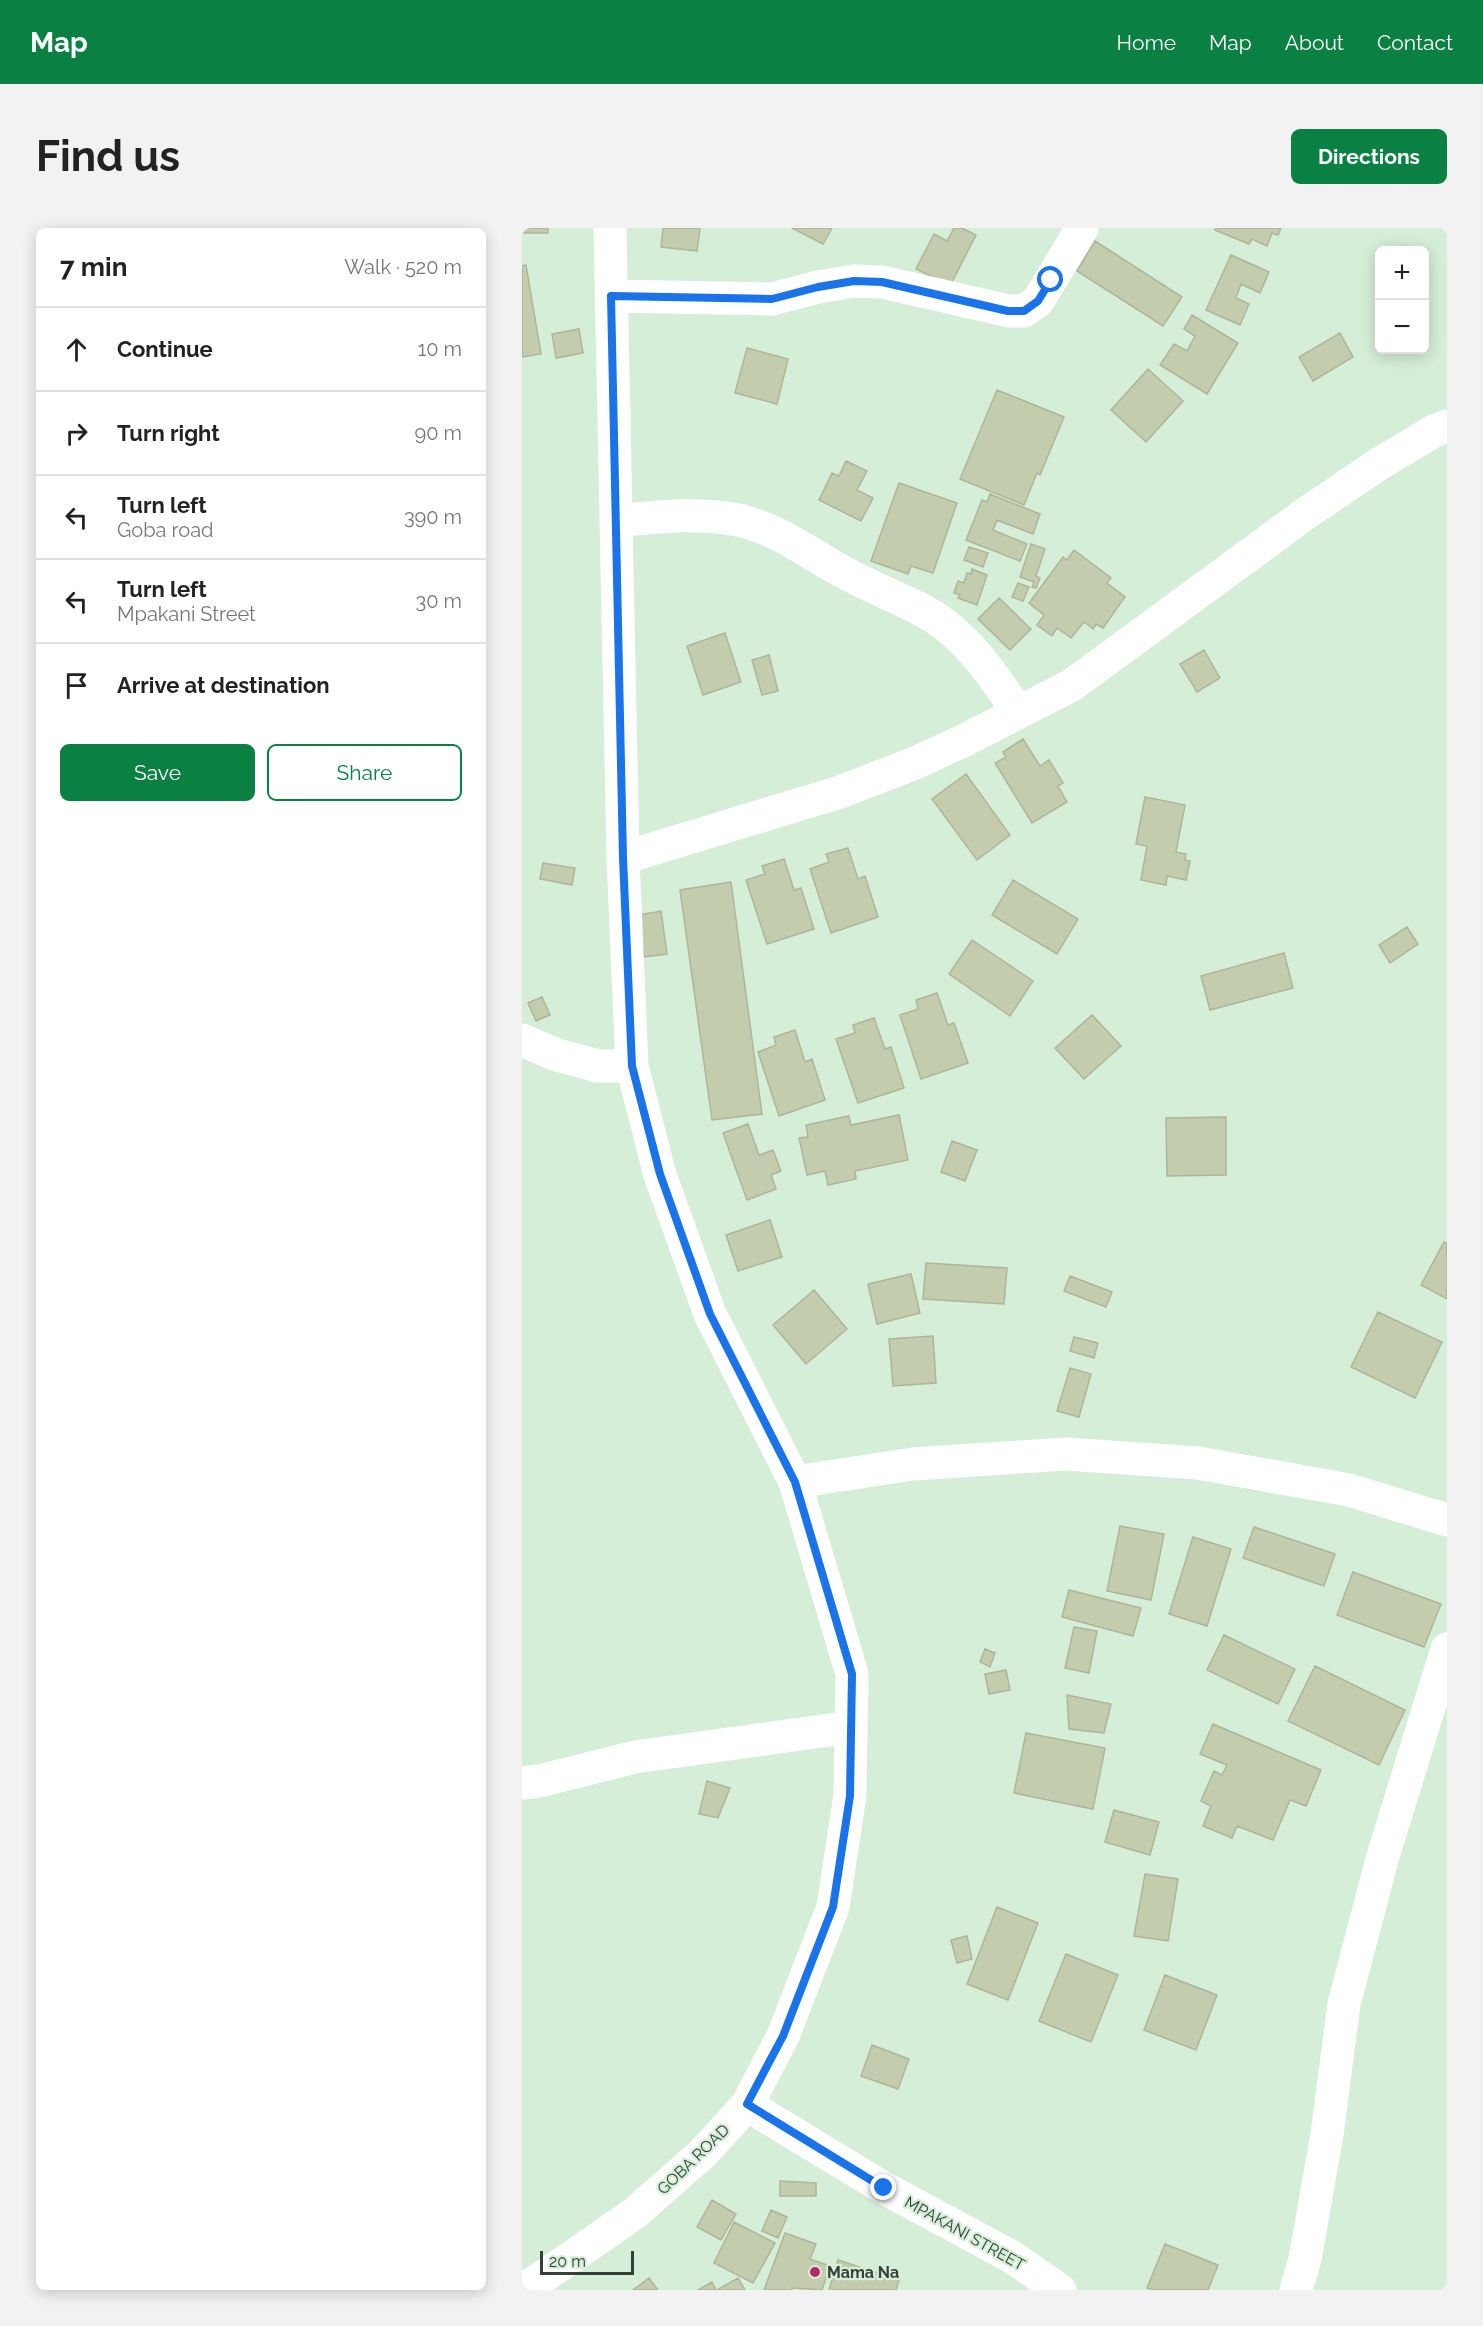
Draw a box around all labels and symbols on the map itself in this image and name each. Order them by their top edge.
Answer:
route start [1037,266,1063,292]
street label: GOBA ROAD [653,2120,733,2198]
route end [870,2174,896,2200]
street label: MPAKANI STREET [901,2192,1028,2275]
scale bar [540,2248,634,2276]
place label: Mama Na [827,2263,899,2282]
marker: Mama Na [808,2265,822,2279]

